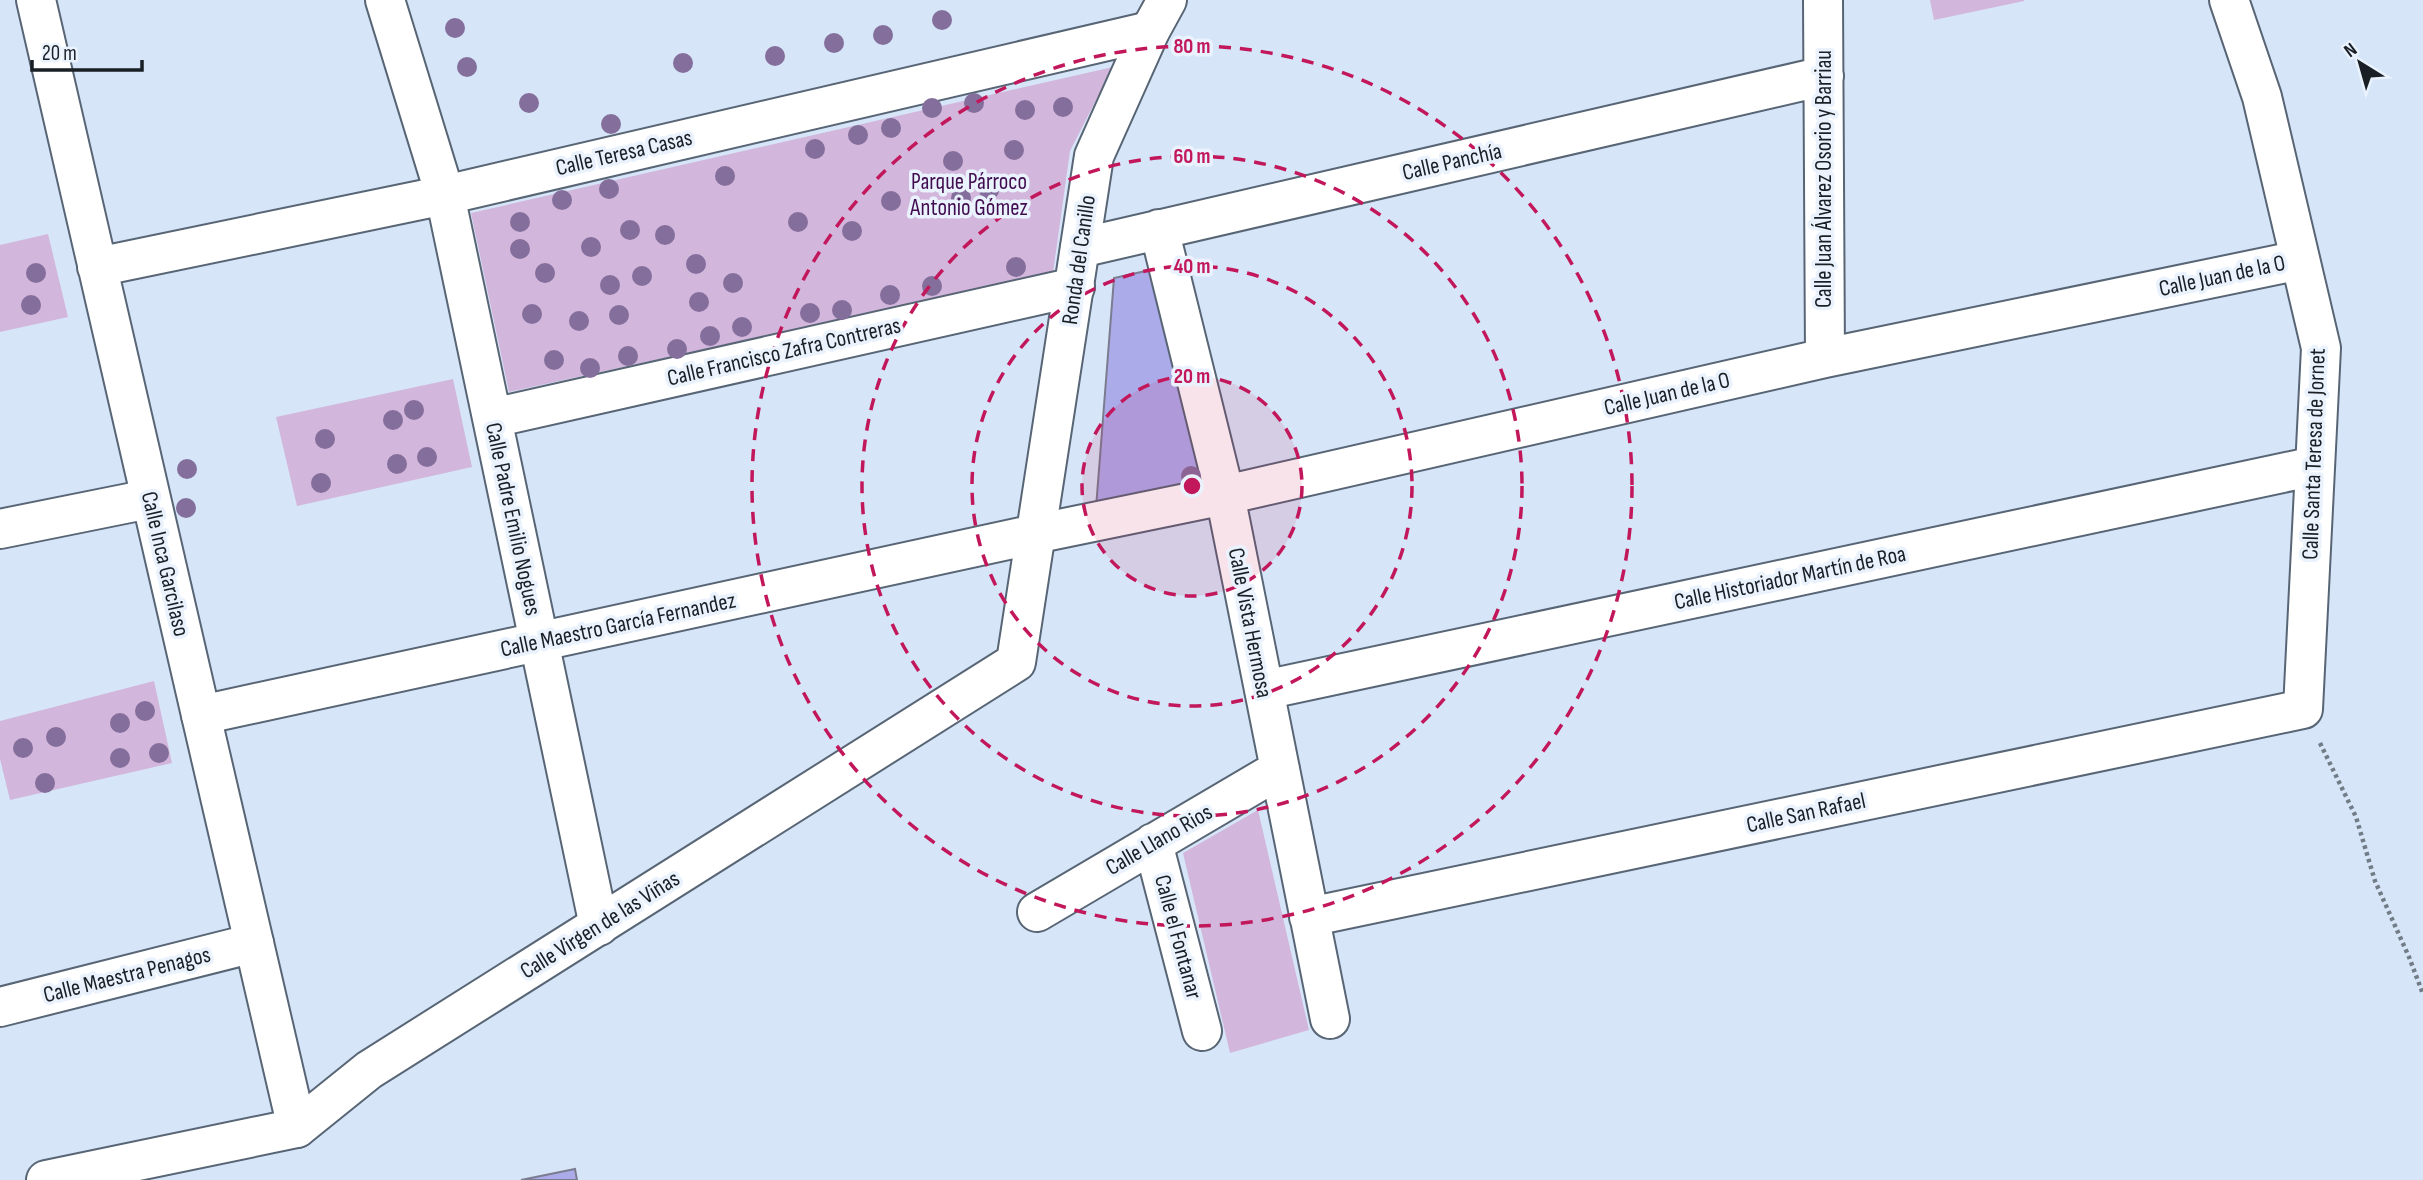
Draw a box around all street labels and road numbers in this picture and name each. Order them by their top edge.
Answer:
street label: Calle Juan Álvarez Osorio y Barriau [1810,50,1838,308]
street label: Calle Teresa Casas [553,124,695,182]
street label: Calle Panchía [1399,137,1505,187]
street label: Ronda del Canillo [1056,193,1102,327]
street label: Calle Juan de la O [2156,249,2288,303]
street label: Calle Francisco Zafra Contreras [665,312,903,392]
street label: Calle Santa Teresa de Jornet [2296,348,2332,560]
street label: Calle Juan de la O [1601,366,1733,422]
street label: Calle Padre Emilio Nogues [479,420,547,618]
street label: Calle Inca Garcilaso [135,489,195,639]
street label: Calle Historiador Martín de Roa [1672,540,1908,616]
street label: Calle Vista Hermosa [1222,546,1278,700]
street label: Calle Maestro García Fernandez [498,586,738,664]
street label: Calle San Rafael [1744,787,1868,839]
street label: Calle Llano Rios [1101,798,1217,882]
street label: Calle Virgen de las Viñas [515,865,685,985]
street label: Calle el Fontanar [1148,872,1208,1002]
street label: Calle Maestra Penagos [40,941,214,1009]

